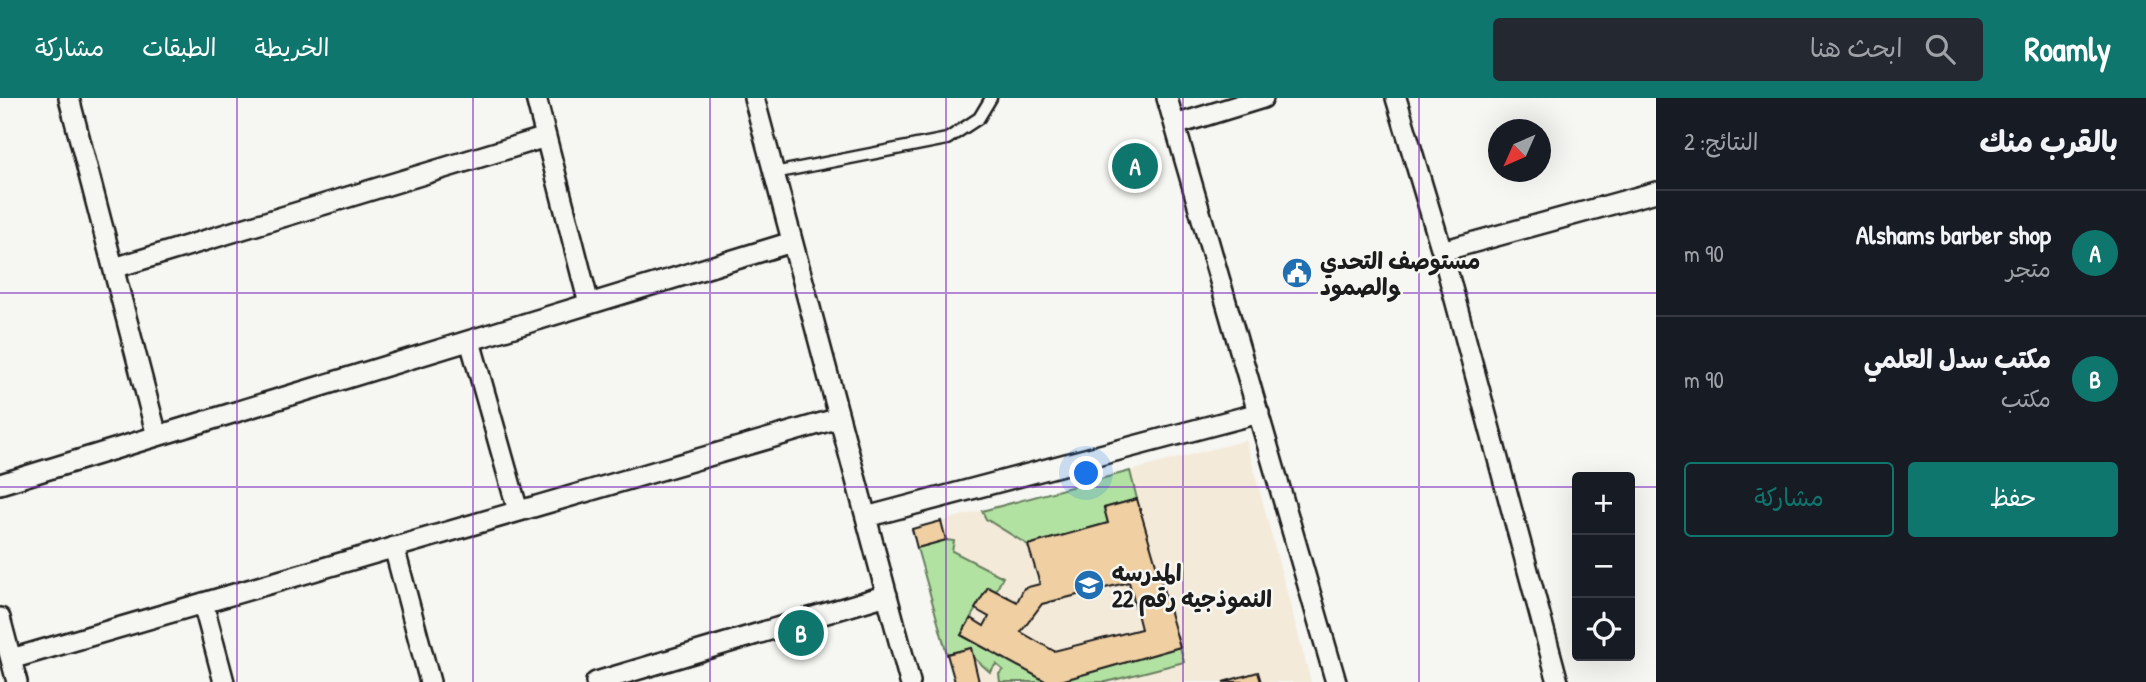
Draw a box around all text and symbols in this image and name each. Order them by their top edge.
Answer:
search box [1493,18,1983,81]
text: Roamly [2025,27,2111,71]
text: ابحث هنا [1810,30,1903,65]
icon: search [1921,30,1959,68]
text: مشاركة [35,31,104,63]
text: الطبقات [142,31,217,63]
text: الخريطة [255,31,329,63]
north arrow [1488,119,1551,182]
text: بالقرب منك [1980,121,2118,161]
text: النتائج: 2 [1684,126,1758,157]
pin: A [1112,140,1158,192]
text: Alshams barber shop [1856,217,2051,252]
text: 90 m [1684,238,1724,269]
text: A [2089,238,2101,269]
place label: مستوصف التحدي والصمود [1320,245,1480,302]
text: متجر [2006,253,2051,284]
public building icon: مستوصف التحدي والصمود [1280,256,1314,290]
text: مكتب سدل العلمي [1864,341,2051,376]
text: 90 m [1684,364,1724,395]
text: B [2089,364,2101,395]
text: مكتب [2001,383,2051,414]
your location [1069,456,1103,490]
button: مشاركة [1684,462,1894,537]
button: حفظ [1908,462,2118,537]
map controls [1572,472,1635,661]
button: + [1572,472,1635,535]
button: − [1572,535,1635,598]
place label: المدرسه النموذجيه رقم 22 [1112,557,1272,617]
school or university icon: المدرسه النموذجيه رقم 22 [1072,568,1106,602]
button: locate [1572,598,1635,661]
pin: B [778,607,824,659]

